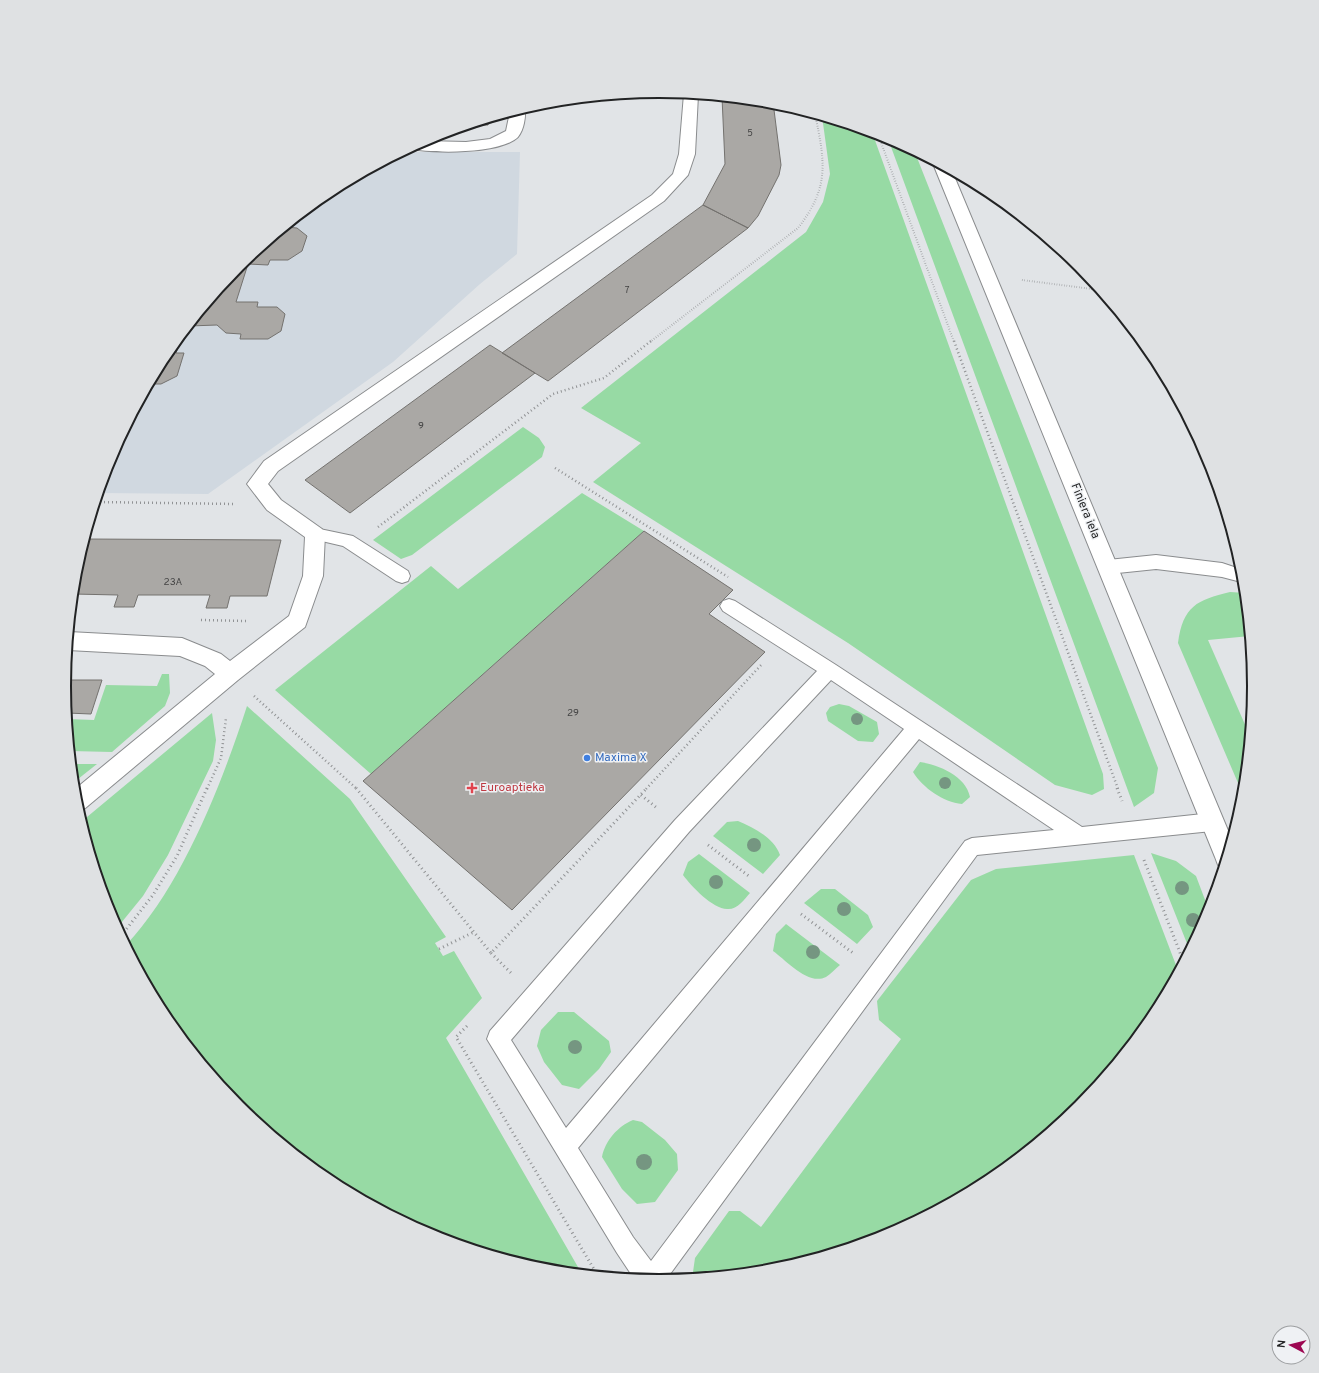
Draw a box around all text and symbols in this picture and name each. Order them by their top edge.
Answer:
house number: 5 [747,128,753,139]
house number: 7 [625,285,630,296]
house number: 9 [418,420,424,433]
street label: Finiera iela [1067,481,1103,541]
house number: 23A [164,576,183,589]
house number: 29 [567,707,579,720]
place label: Maxima X [595,750,647,766]
marker: Maxima X [582,753,592,763]
place label: Euroaptieka [480,780,545,796]
marker: Euroaptieka [467,783,477,793]
north arrow [1271,1325,1311,1365]
text: N [1275,1339,1289,1349]

